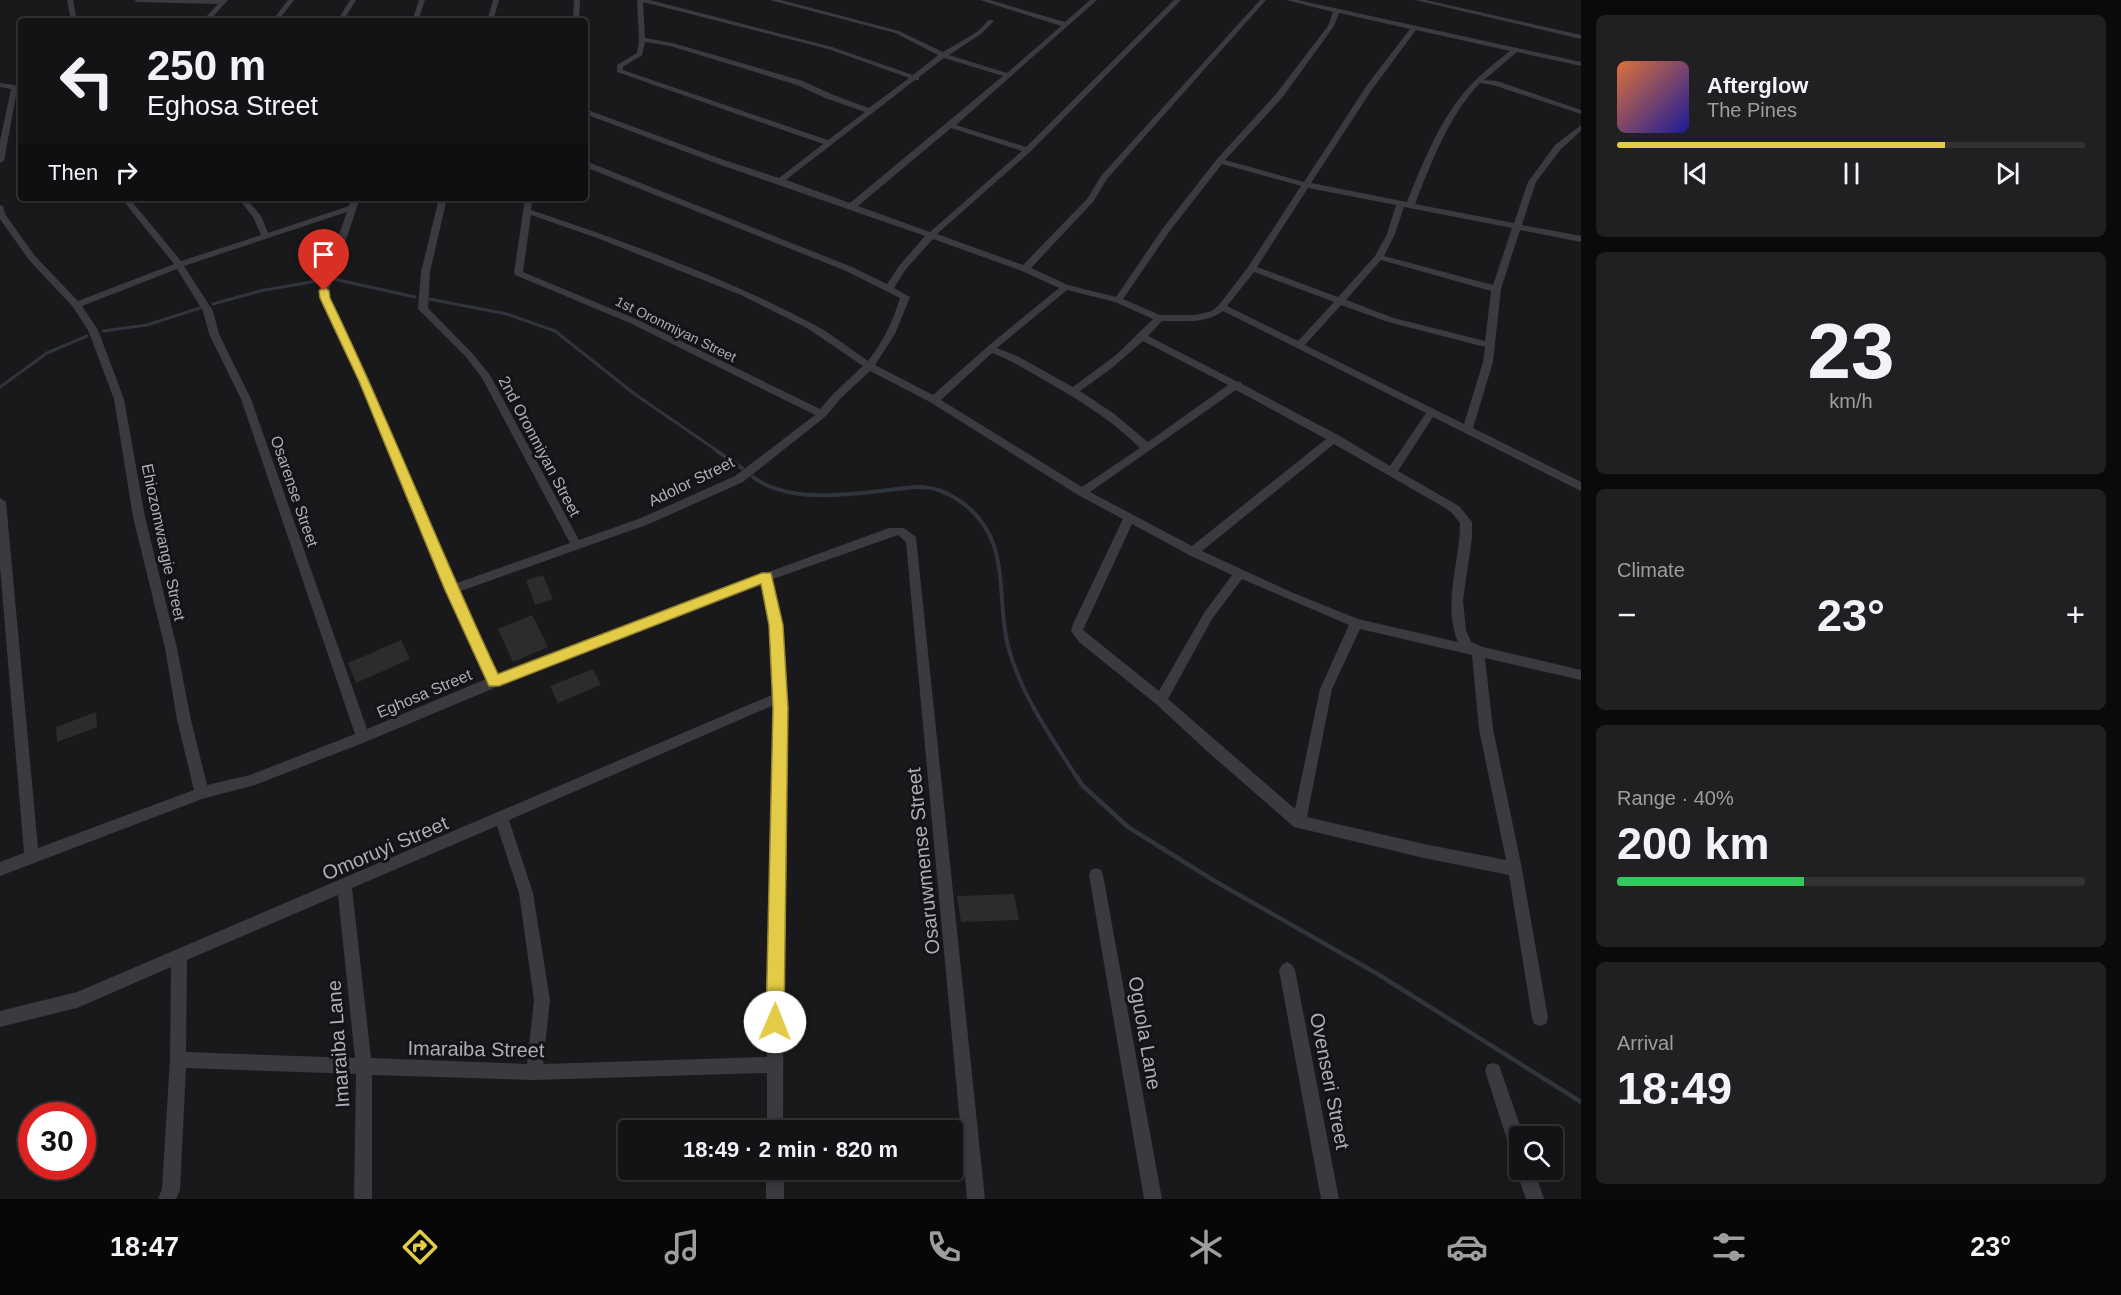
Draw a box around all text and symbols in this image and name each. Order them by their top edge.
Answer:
icon: left [48,42,126,120]
text: 250 m [147,42,266,89]
text: Afterglow [1707,73,1808,98]
text: Eghosa Street [147,91,318,121]
text: The Pines [1707,99,1797,121]
icon: right [110,156,143,189]
icon: previous [1679,157,1712,190]
icon: pause [1835,157,1868,190]
icon: next [1991,157,2024,190]
text: Then [48,160,98,185]
pin [298,229,349,291]
icon: arrive [307,238,340,271]
street label: 1st Oronmiyan Street [613,293,739,365]
text: 23 [1808,307,1894,395]
street label: 2nd Oronmiyan Street [495,373,584,520]
text: km/h [1829,390,1873,412]
street label: Osarense Street [268,433,322,550]
street label: Adolor Street [646,453,737,510]
street label: Ehiozomwangie Street [139,462,189,623]
text: Climate [1617,559,1685,581]
text: 23° [1817,590,1885,641]
text: − [1617,596,1636,633]
text: + [2066,596,2085,633]
street label: Eghosa Street [374,666,475,721]
street label: Osaruwmense Street [902,766,944,956]
text: Range · 40% [1617,787,1734,809]
street label: Omoruyi Street [319,811,452,884]
text: 200 km [1617,818,1770,869]
street label: Oguola Lane [1124,975,1166,1091]
street label: Imaraiba Lane [323,979,353,1109]
position arrow [743,990,807,1054]
street label: Ovenseri Street [1306,1011,1354,1152]
text: Arrival [1617,1032,1674,1054]
street label: Imaraiba Street [407,1037,545,1061]
text: 18:49 [1617,1063,1732,1114]
speed limit sign: 30 [18,1102,96,1180]
map controls [1509,1126,1563,1180]
button: search [1509,1126,1563,1180]
text: 18:49 · 2 min · 820 m [683,1137,898,1162]
icon: directions [399,1226,441,1268]
icon: music [661,1226,703,1268]
icon: phone [923,1226,965,1268]
icon: climate [1185,1226,1227,1268]
icon: car [1446,1226,1488,1268]
icon: filters [1708,1226,1750,1268]
text: 18:47 [110,1232,179,1262]
text: 23° [1970,1232,2011,1262]

